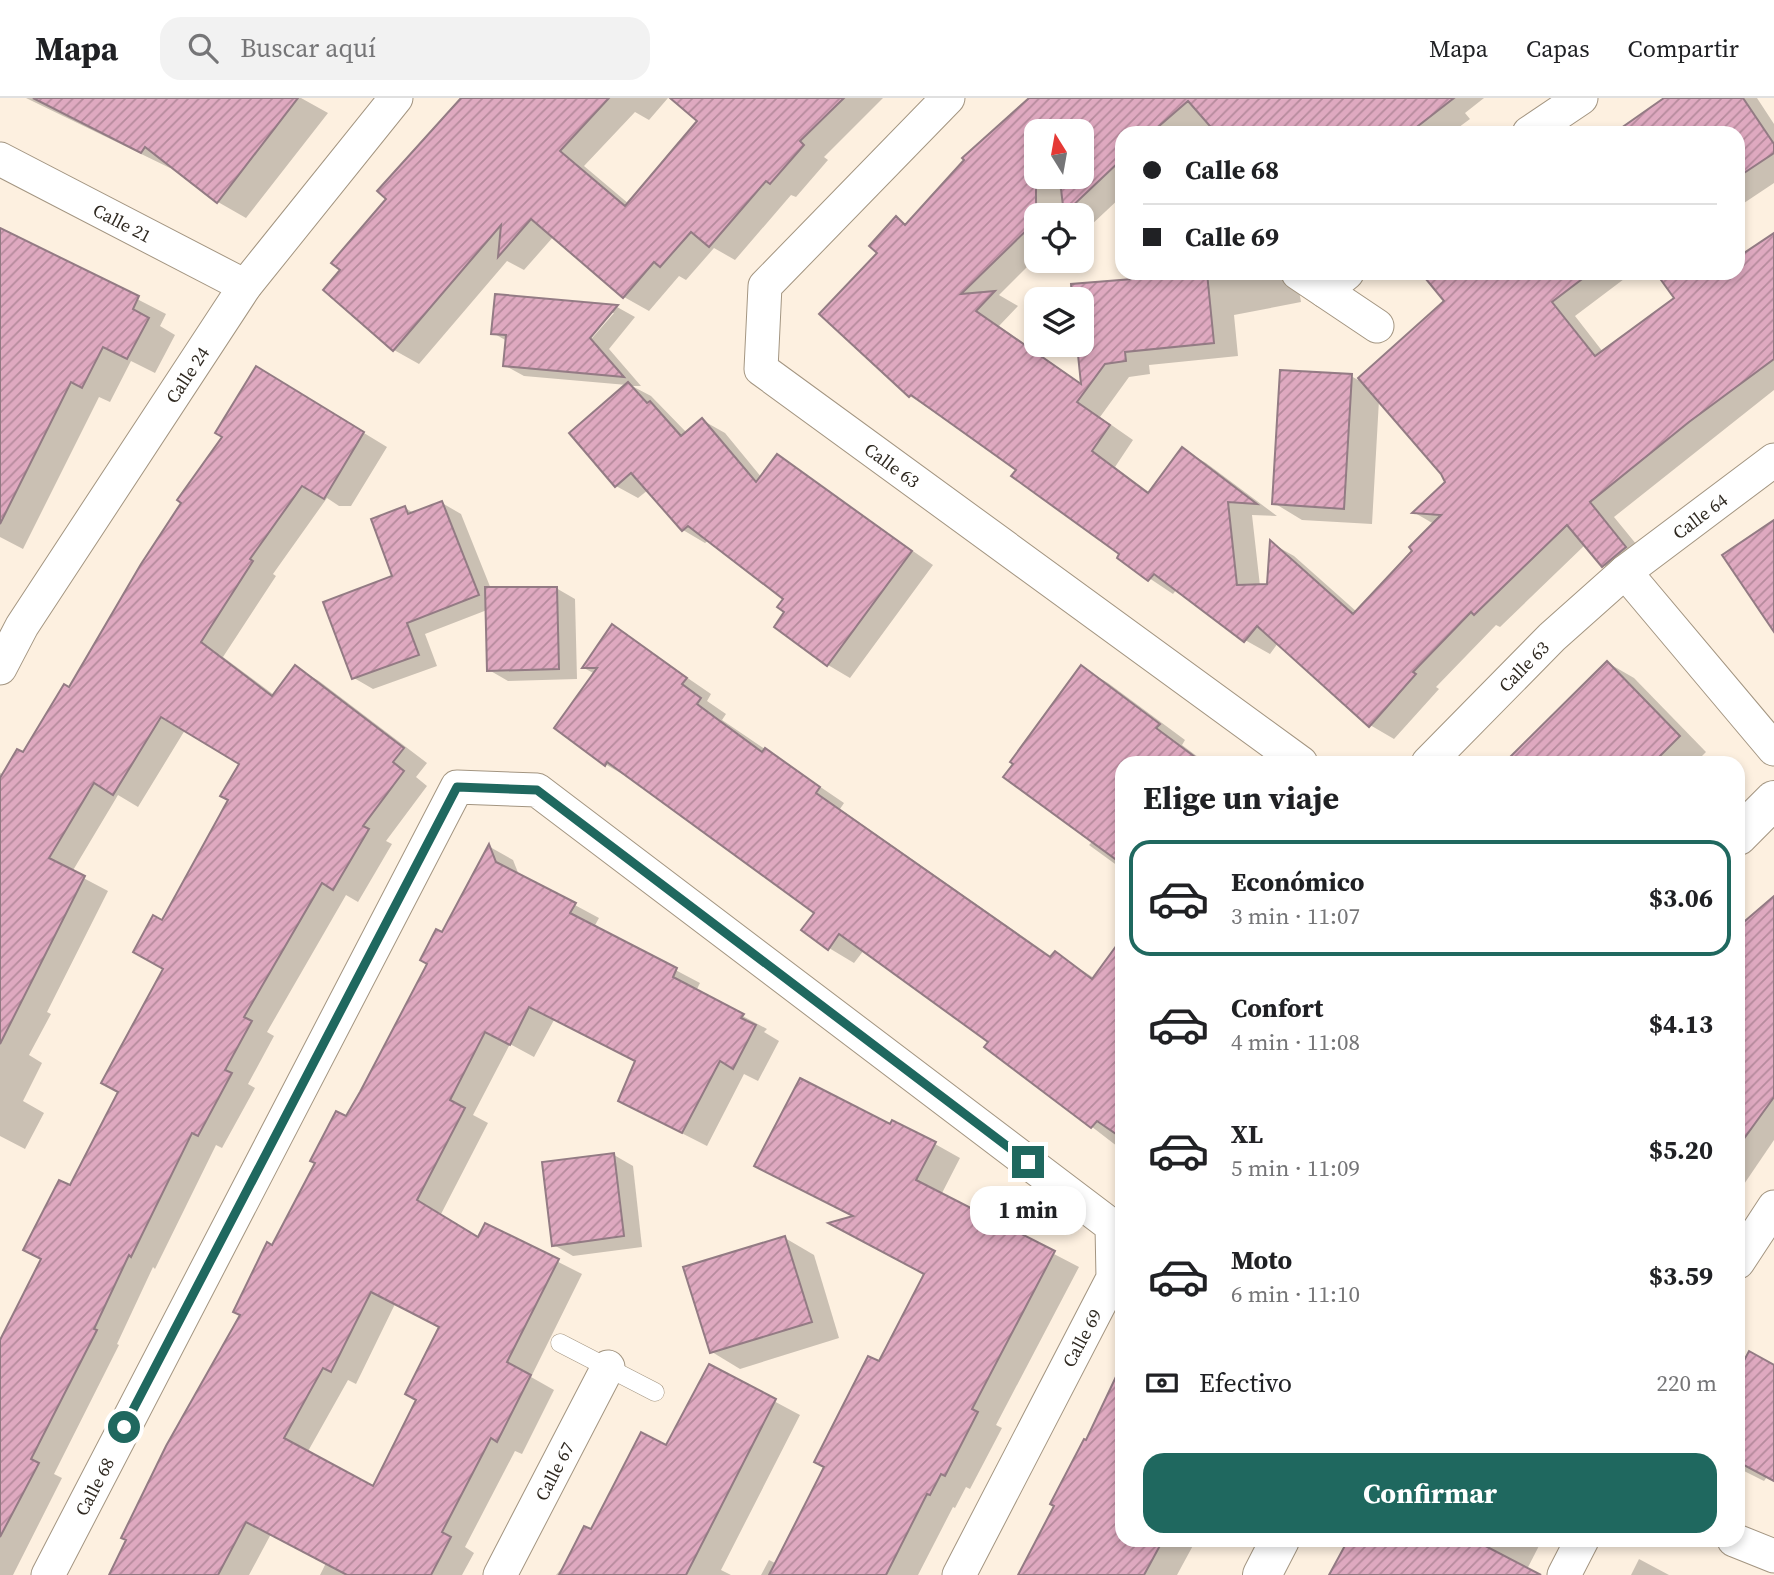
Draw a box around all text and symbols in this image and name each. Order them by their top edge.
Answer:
search box [160,17,650,80]
text: Mapa [35,26,118,71]
icon: search [184,29,222,67]
text: Buscar aquí [240,30,376,66]
text: Mapa [1429,32,1488,65]
text: Capas [1526,32,1590,65]
text: Compartir [1628,32,1739,65]
north arrow [1024,119,1094,189]
map controls [1024,119,1094,357]
text: Calle 68 [1185,152,1279,188]
street label: Calle 21 [89,197,156,248]
button: locate [1024,203,1094,273]
text: Calle 69 [1185,219,1279,255]
button: layers [1024,287,1094,357]
street label: Calle 24 [159,342,214,408]
street label: Calle 63 [860,436,925,493]
street label: Calle 64 [1667,487,1732,545]
street label: Calle 63 [1493,635,1554,697]
text: Elige un viaje [1143,776,1339,820]
text: Económico [1231,864,1364,900]
icon: car [1147,867,1210,930]
text: $3.06 [1649,880,1713,916]
text: 3 min · 11:07 [1231,900,1360,932]
text: Confort [1231,990,1323,1026]
icon: car [1147,993,1210,1056]
text: $4.13 [1649,1006,1713,1042]
text: 4 min · 11:08 [1231,1026,1360,1058]
text: XL [1231,1116,1263,1152]
icon: car [1147,1119,1210,1182]
text: $5.20 [1649,1132,1713,1168]
route end [1012,1146,1044,1178]
text: 5 min · 11:09 [1231,1152,1360,1184]
callout: 1 min [970,1186,1086,1236]
text: 1 min [998,1194,1058,1226]
text: Moto [1231,1242,1292,1278]
icon: car [1147,1245,1210,1308]
text: $3.59 [1649,1258,1713,1294]
text: 6 min · 11:10 [1231,1278,1360,1310]
street label: Calle 69 [1056,1304,1108,1372]
icon: cash [1143,1364,1181,1402]
text: Efectivo [1199,1365,1292,1401]
text: 220 m [1656,1367,1717,1399]
route start [108,1411,140,1443]
street label: Calle 67 [528,1438,579,1505]
street label: Calle 68 [69,1453,120,1520]
button: Confirmar [1143,1453,1717,1533]

